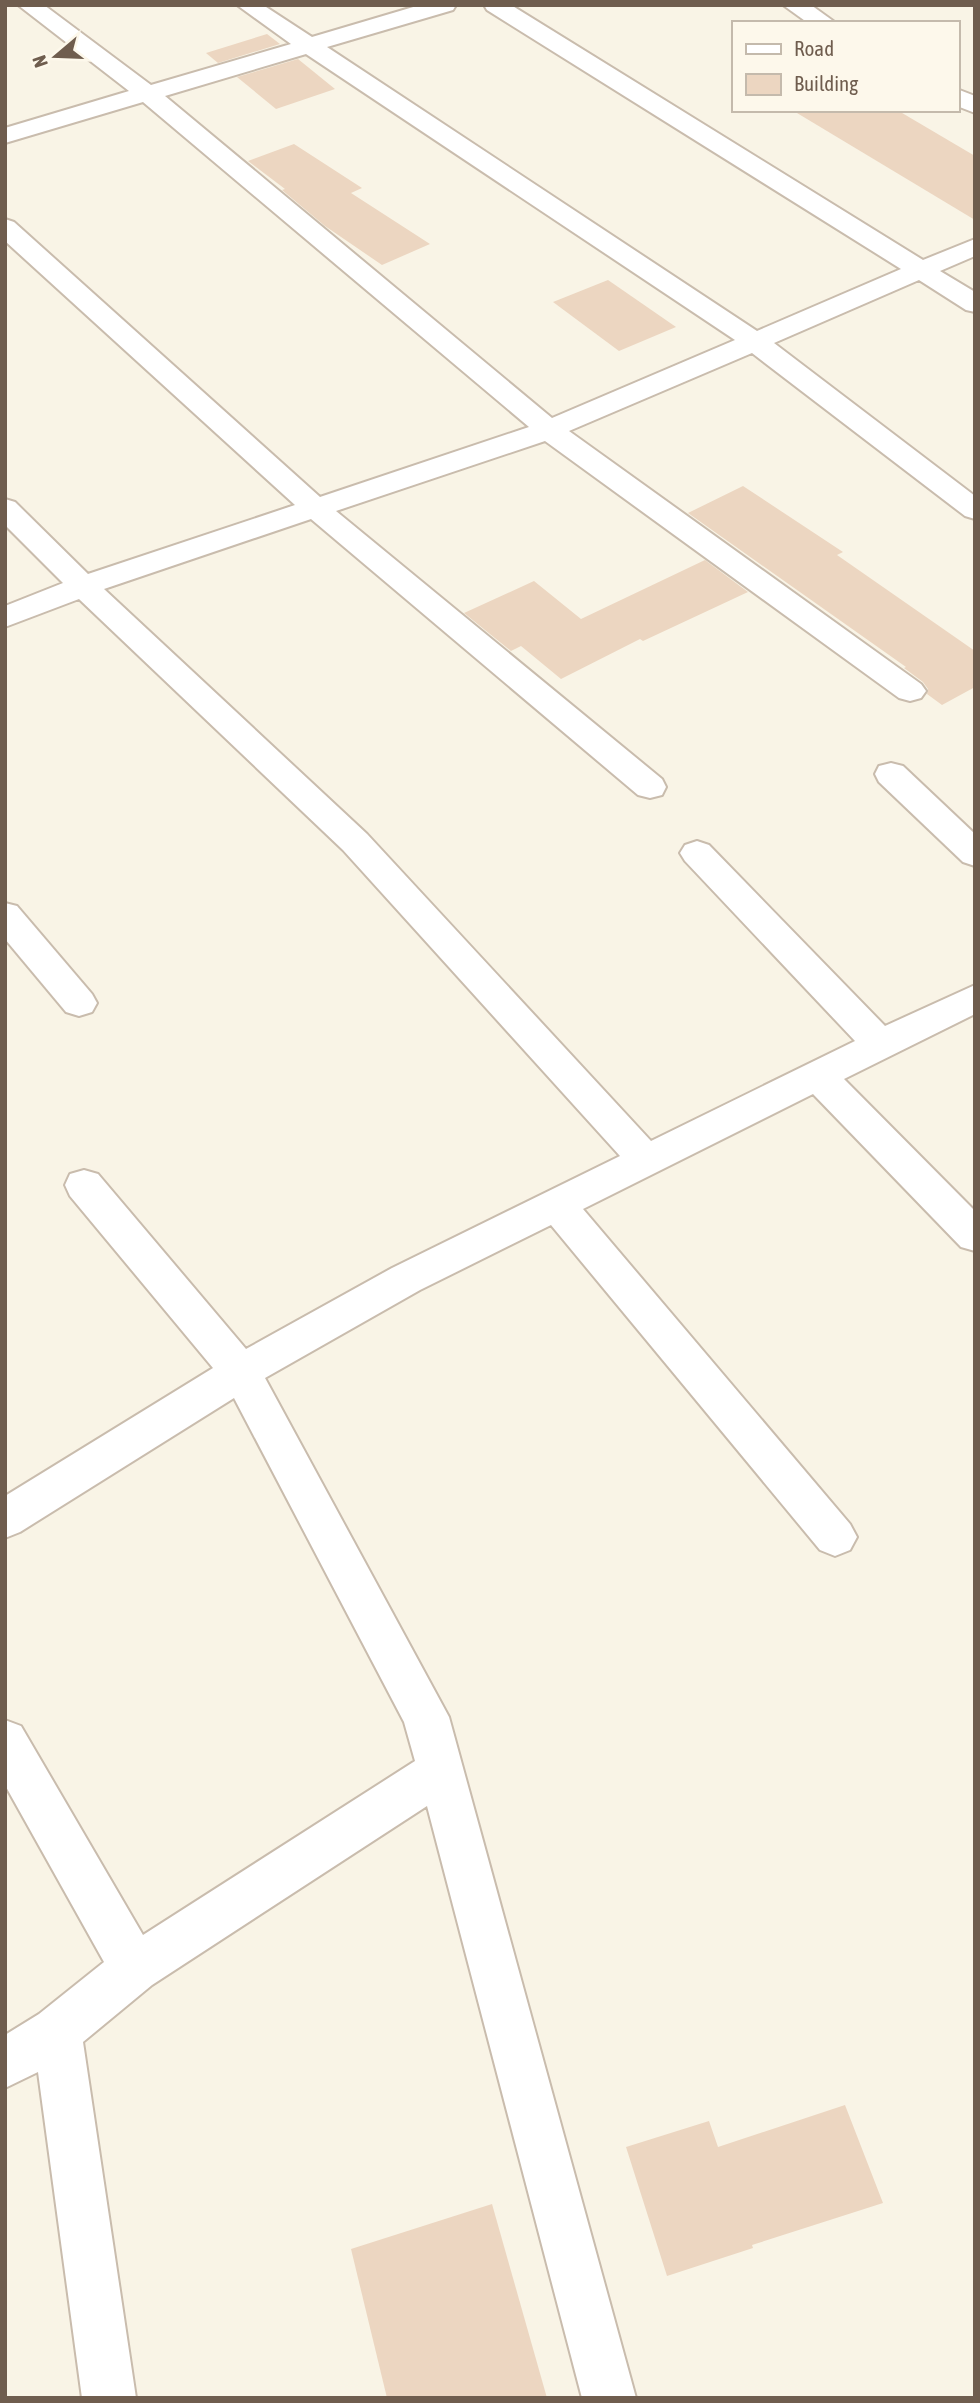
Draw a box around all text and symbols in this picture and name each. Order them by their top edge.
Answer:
north arrow [21,21,91,91]
legend [732,21,959,112]
text: Road [794,36,834,60]
text: N [28,53,52,70]
text: Building [794,71,858,95]

